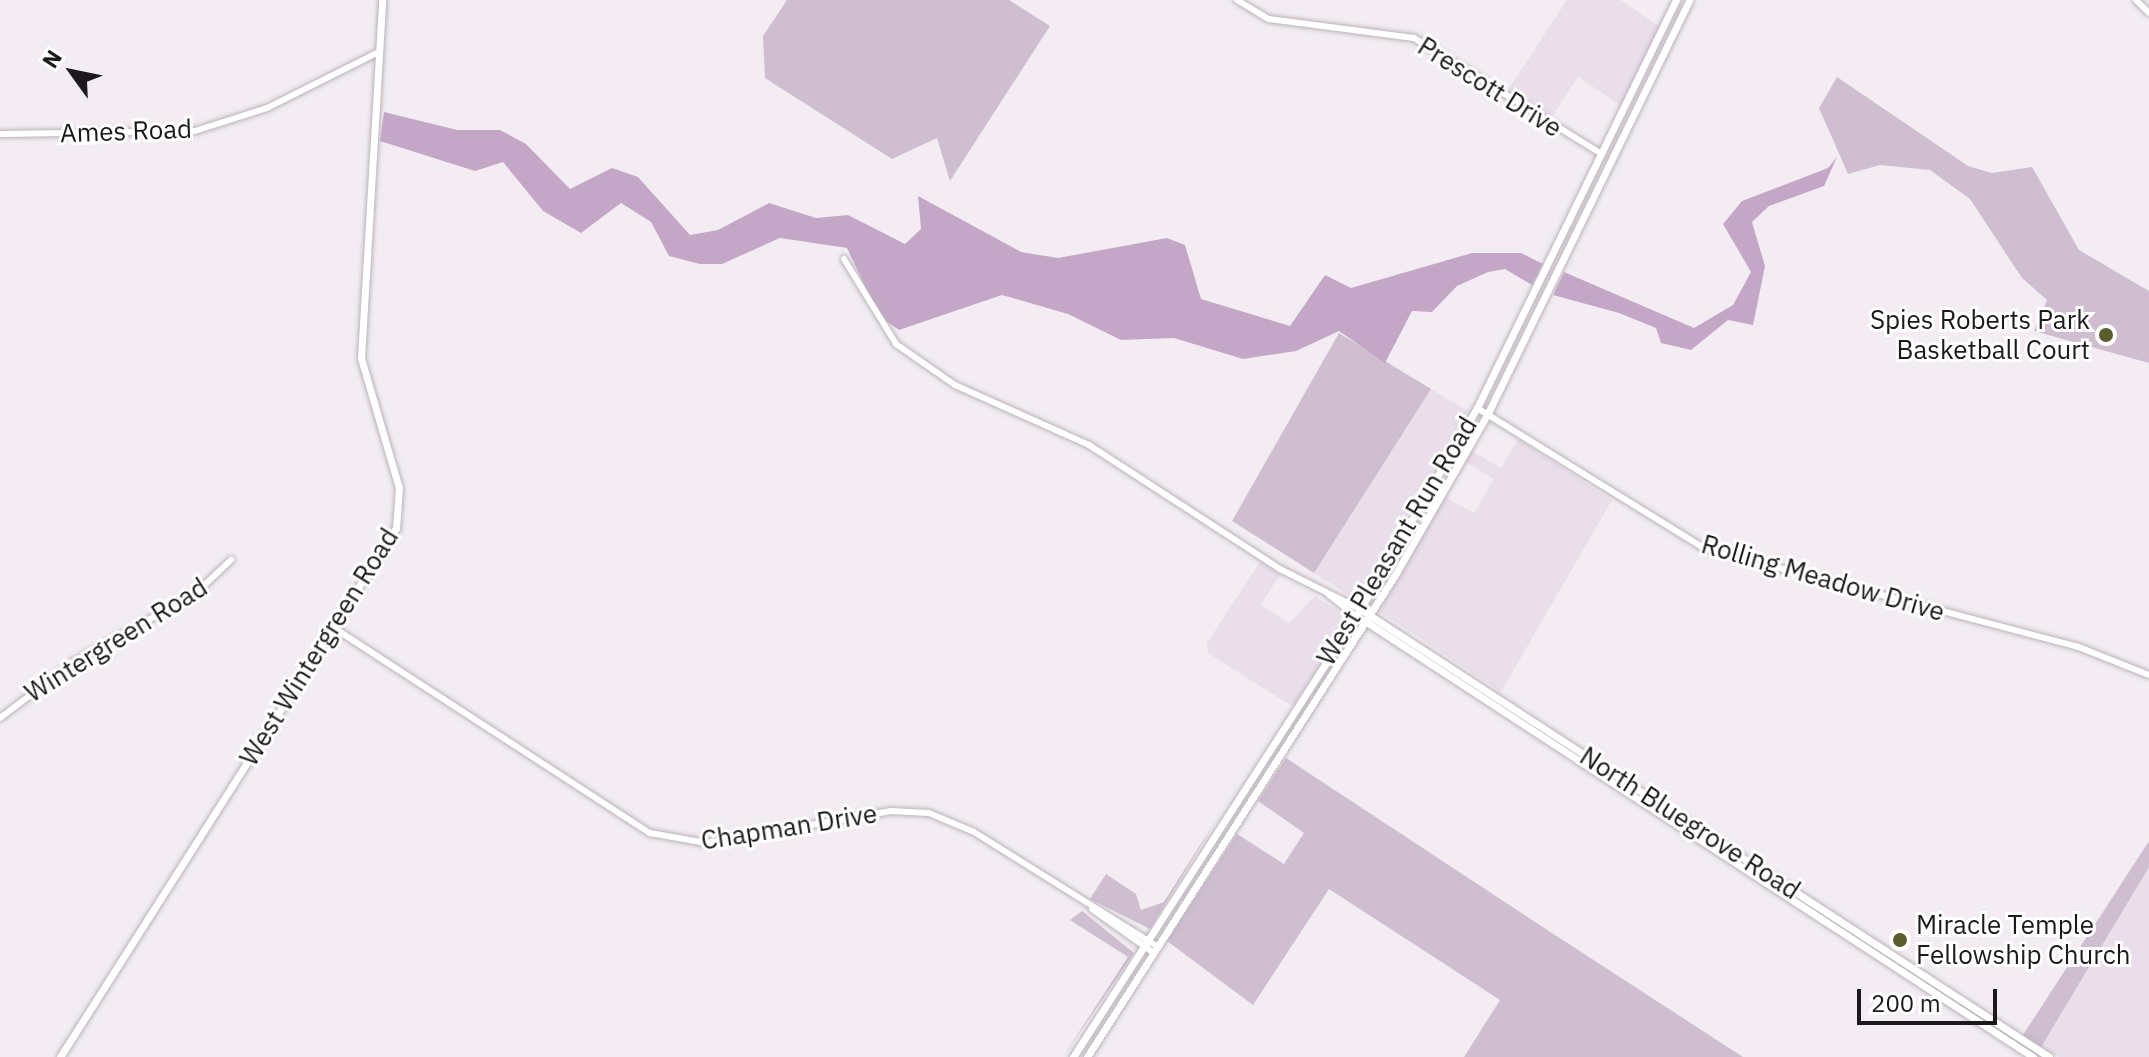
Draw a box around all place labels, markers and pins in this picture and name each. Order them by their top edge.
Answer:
place label: Spies Roberts Park Basketball Court [1870,304,2090,366]
marker: Spies Roberts Park Basketball Court [2097,326,2115,344]
place label: Miracle Temple Fellowship Church [1916,909,2131,970]
marker: Miracle Temple Fellowship Church [1891,931,1909,949]

